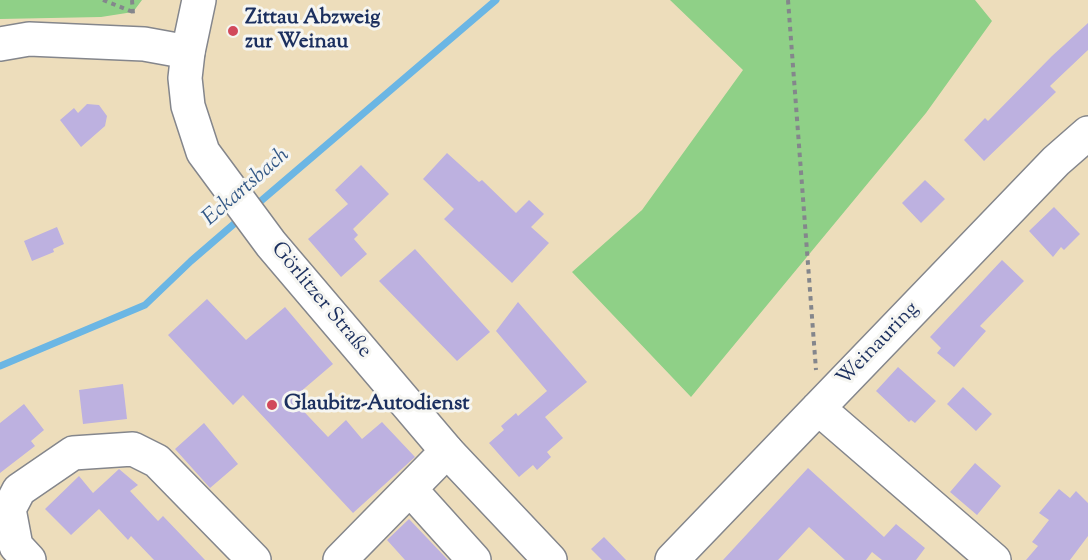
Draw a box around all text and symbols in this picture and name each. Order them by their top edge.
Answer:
place label: Zittau Abzweig zur Weinau [245,6,380,56]
marker: Zittau Abzweig zur Weinau [226,24,240,38]
water label: Eckartsbach [198,143,296,233]
street label: Görlitzer Straße [264,238,376,364]
street label: Weinauring [833,298,925,392]
place label: Glaubitz-Autodienst [284,392,469,418]
marker: Glaubitz-Autodienst [265,398,279,412]

